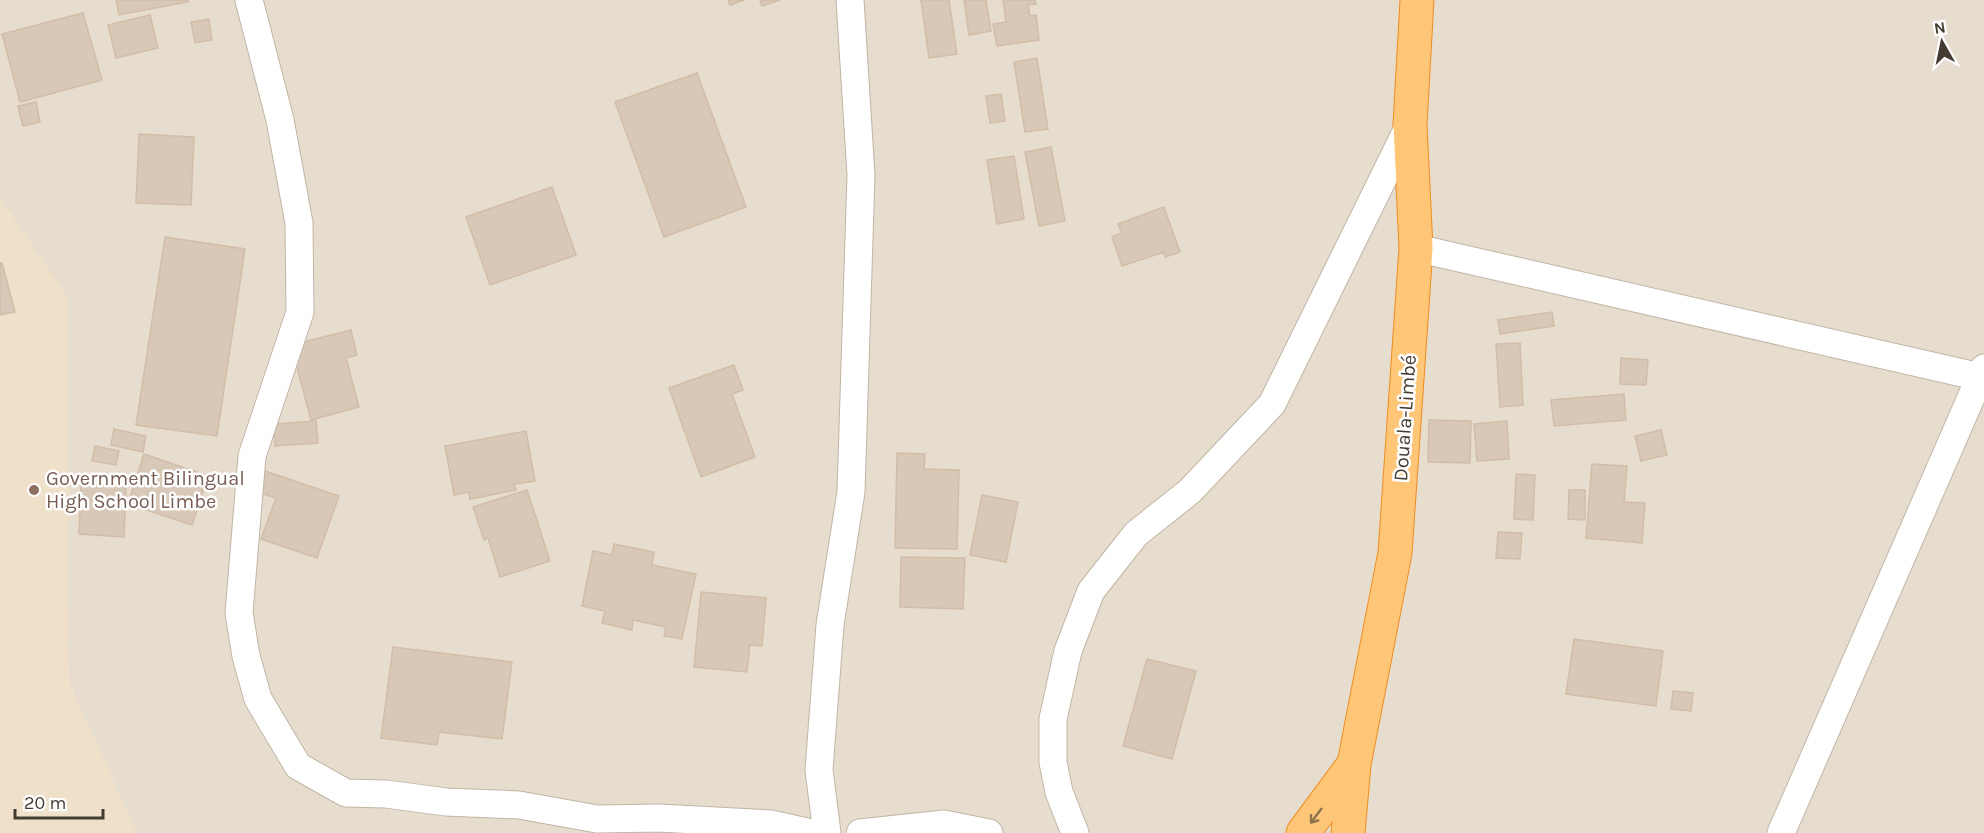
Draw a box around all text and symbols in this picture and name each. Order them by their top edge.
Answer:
north arrow [1912,12,1972,72]
text: N [1933,17,1947,38]
street label: Douala-Limbé [1389,354,1421,482]
place label: Government Bilingual High School Limbe [46,467,245,513]
marker: Government Bilingual High School Limbe [27,483,41,497]
scale bar [15,782,104,820]
text: 20 m [24,792,66,814]
one-way arrow [1310,807,1322,823]

